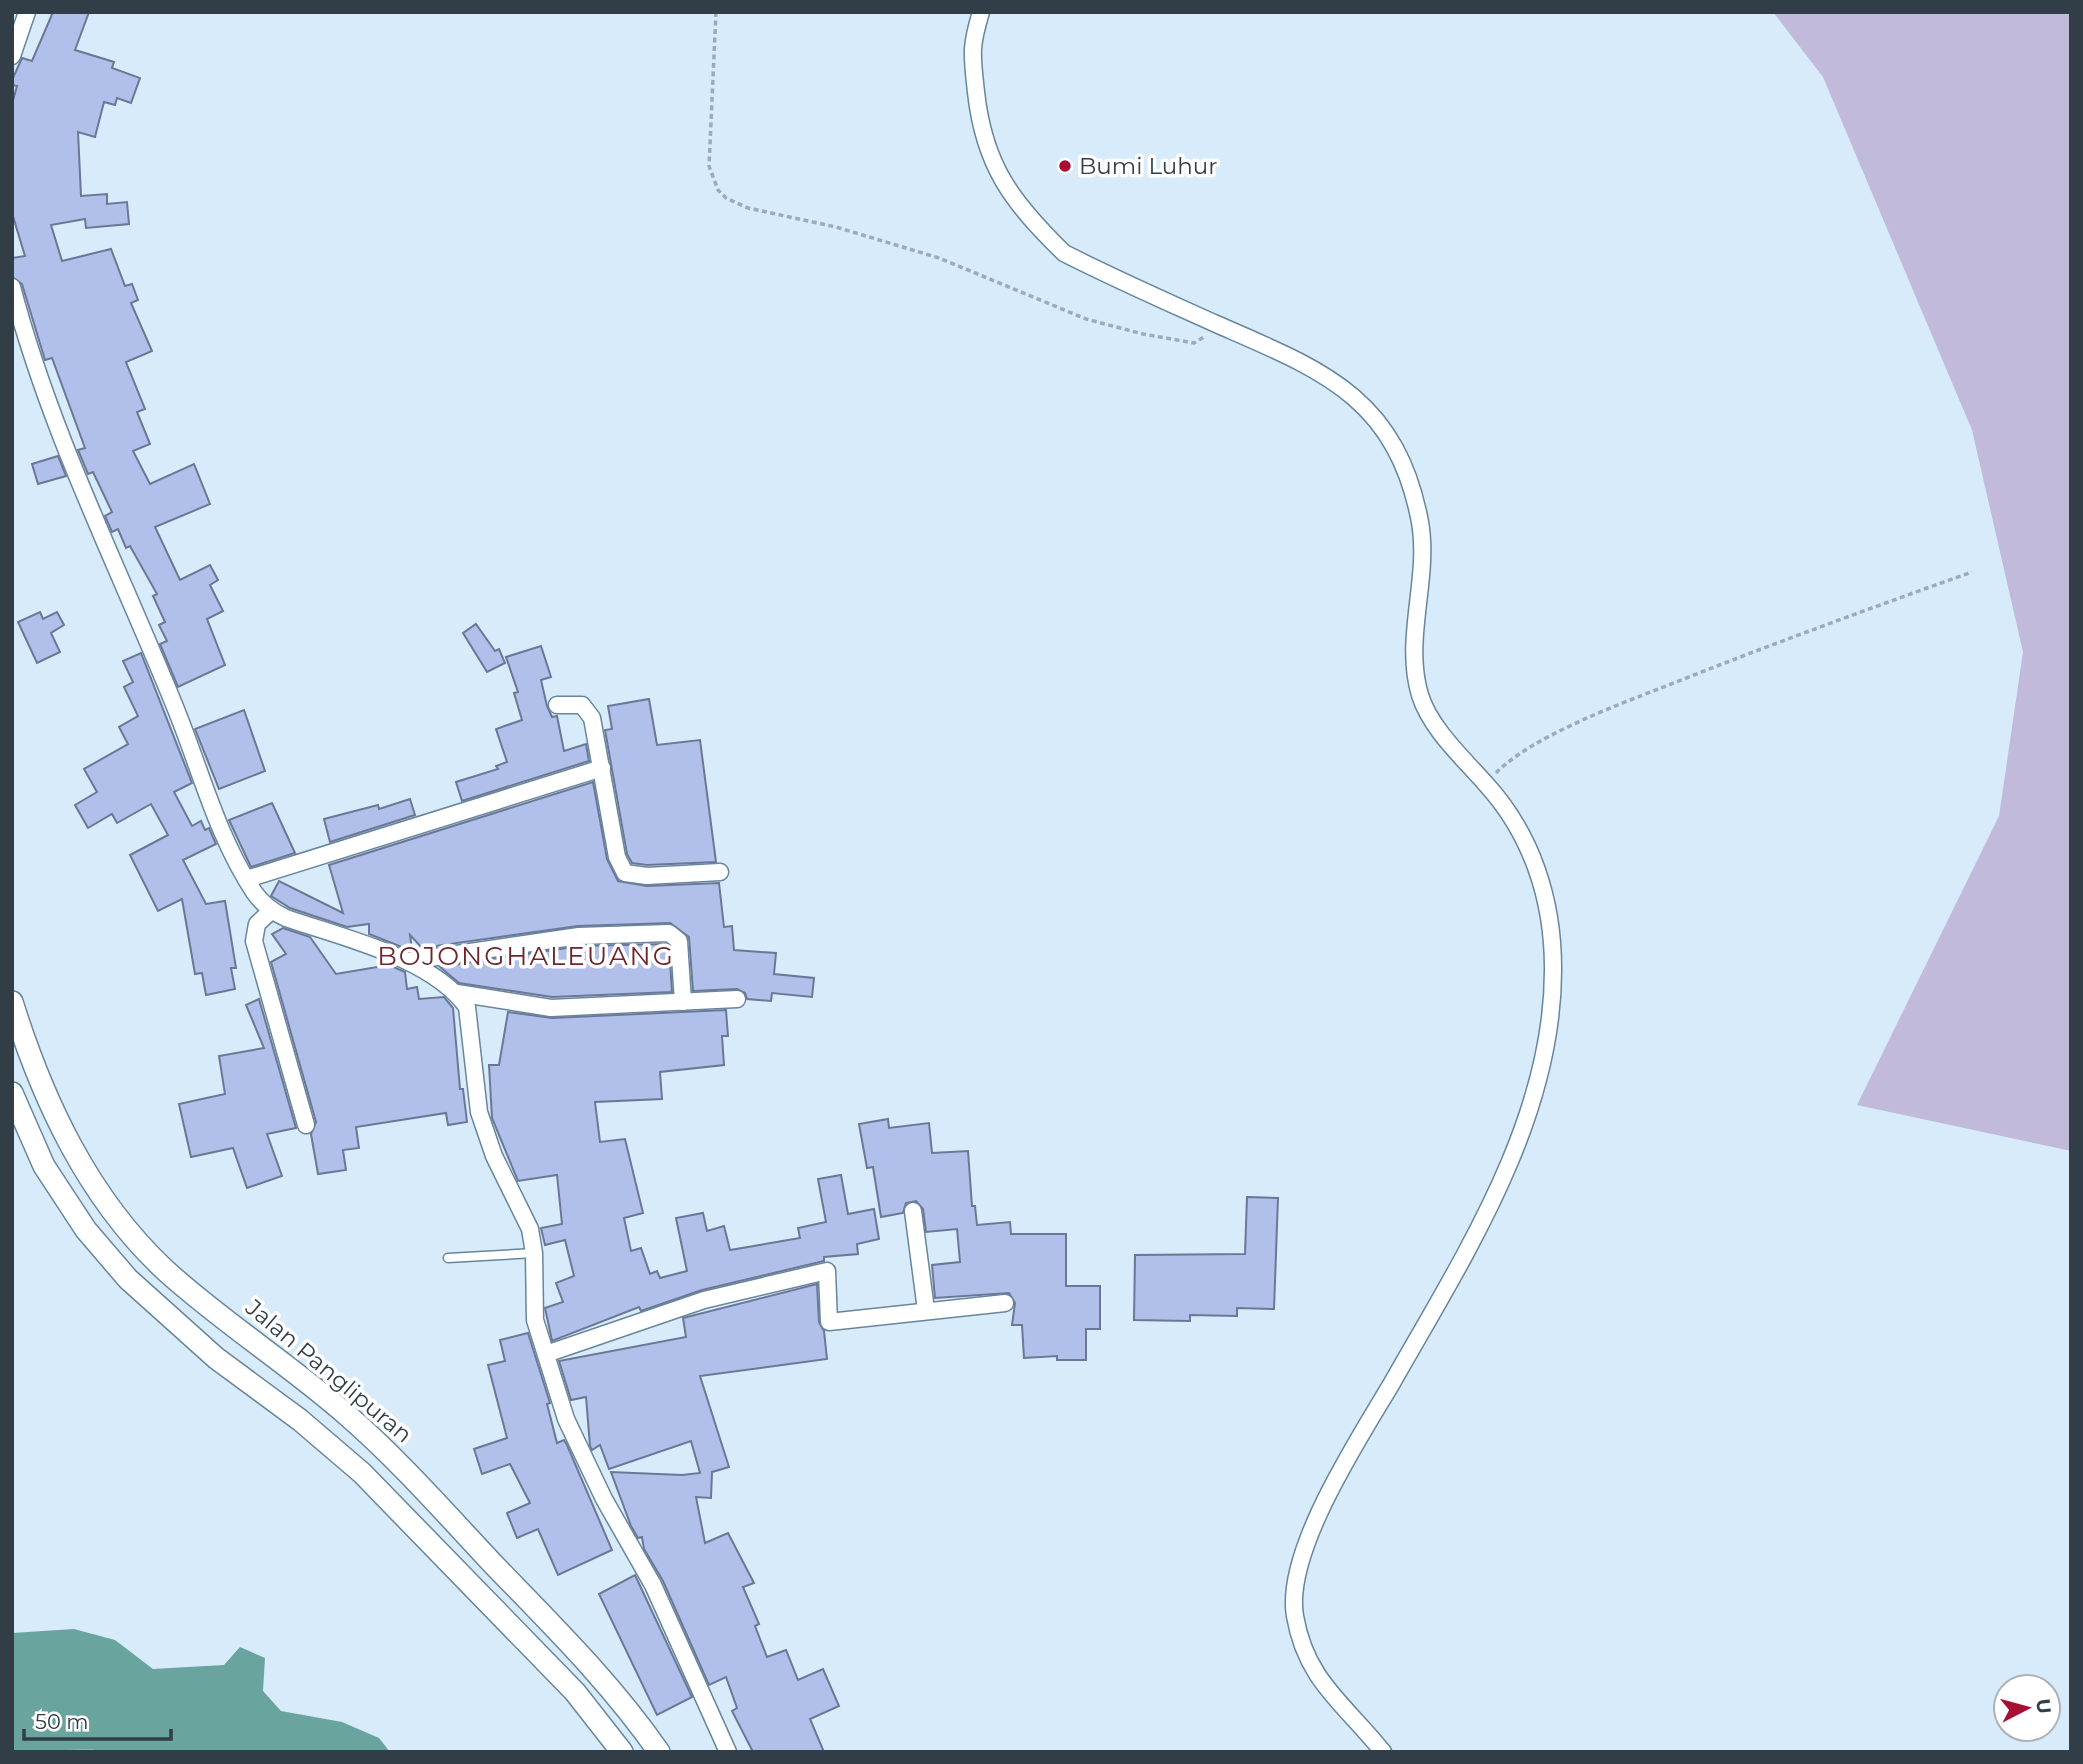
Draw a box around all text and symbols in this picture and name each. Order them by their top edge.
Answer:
place label: Bumi Luhur [1079,152,1217,180]
marker: Bumi Luhur [1057,158,1073,174]
district label: BOJONGHALEUANG [377,940,675,972]
street label: Jalan Panglipuran [239,1293,418,1449]
north arrow [1992,1673,2062,1743]
scale bar [24,1698,172,1742]
text: U [2031,1698,2056,1715]
text: 50 m [35,1709,89,1734]

